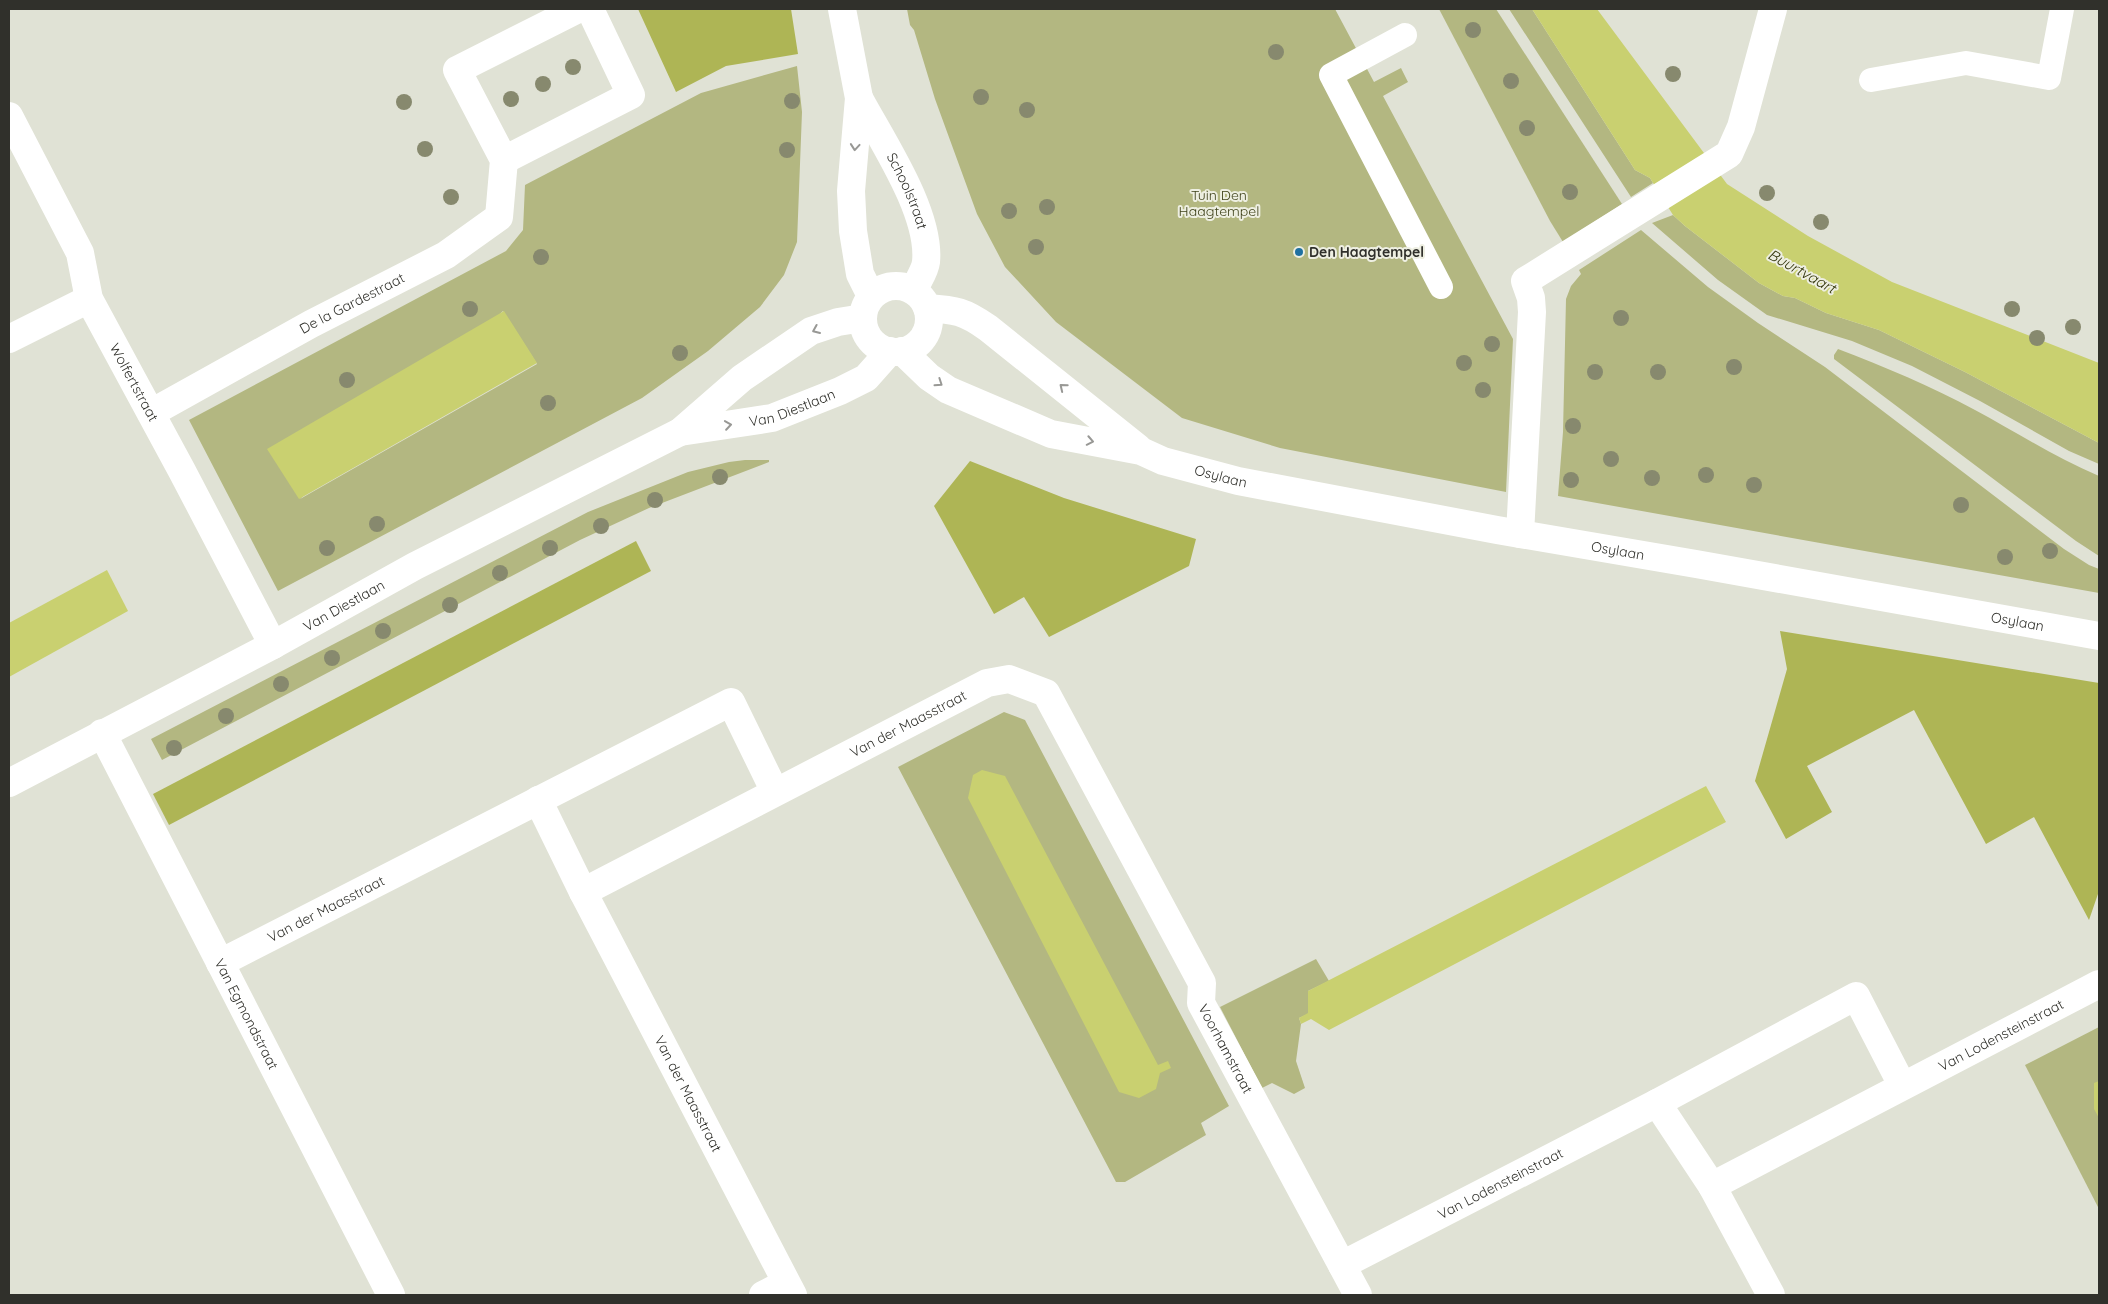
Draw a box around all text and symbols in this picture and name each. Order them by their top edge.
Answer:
one-way arrow [850,143,861,151]
street label: Schoolstraat [883,150,932,231]
park label: Tuin Den Haagtempel [1179,186,1259,220]
place label: Den Haagtempel [1309,243,1424,261]
water label: Buurtvaart [1765,245,1841,298]
marker: Den Haagtempel [1293,246,1305,258]
street label: De la Gardestraat [296,269,408,338]
one-way arrow [812,324,821,335]
street label: Wolfertstraat [106,340,163,425]
one-way arrow [934,377,943,387]
one-way arrow [1059,384,1068,393]
street label: Van Diestlaan [748,385,838,430]
one-way arrow [724,420,732,431]
one-way arrow [1085,436,1094,446]
street label: Osylaan [1192,461,1248,492]
street label: Osylaan [1590,537,1646,564]
street label: Van Diestlaan [300,576,388,635]
street label: Osylaan [1990,608,2046,635]
street label: Van der Maasstraat [847,686,970,761]
street label: Van der Maasstraat [265,871,388,946]
street label: Van Egmondstraat [211,955,283,1073]
street label: Van Lodensteinstraat [1935,995,2067,1075]
street label: Voorhamstraat [1194,1001,1257,1097]
street label: Van der Maasstraat [650,1033,726,1155]
street label: Van Lodensteinstraat [1435,1144,1566,1223]

